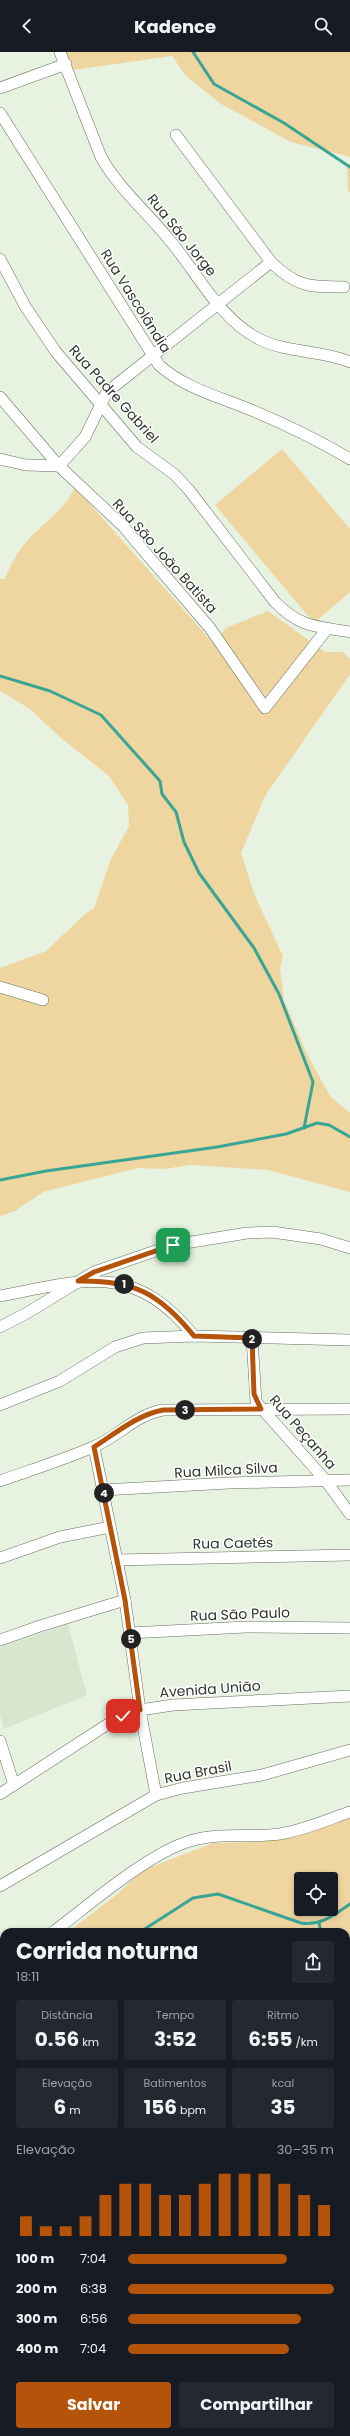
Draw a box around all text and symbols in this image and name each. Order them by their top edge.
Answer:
text: Kadence [134,14,216,39]
icon: back [16,15,38,37]
icon: search [312,15,334,37]
street label: Rua São Jorge [143,190,222,281]
street label: Rua Vascolândia [96,245,176,357]
street label: Rua Padre Gabriel [64,341,164,447]
street label: Rua São João Batista [108,494,222,618]
pin [156,1228,190,1262]
icon: arrive [162,1234,184,1256]
pin: 1 [114,1274,134,1294]
text: 1 [122,1276,126,1292]
pin: 2 [242,1329,262,1349]
text: 2 [249,1331,255,1347]
street label: Rua Peçanha [265,1390,341,1474]
pin: 3 [175,1400,195,1420]
text: 3 [182,1402,188,1418]
street label: Rua Milca Silva [174,1457,278,1483]
pin: 4 [94,1483,114,1503]
text: 4 [100,1485,108,1501]
street label: Rua Caetés [192,1532,274,1554]
street label: Rua São Paulo [190,1602,290,1626]
pin: 5 [121,1629,141,1649]
text: 5 [127,1631,135,1647]
street label: Avenida União [159,1675,261,1703]
pin [106,1699,140,1733]
icon: check [112,1705,134,1727]
street label: Rua Brasil [163,1756,233,1788]
map controls [294,1872,338,1916]
button: locate [294,1872,338,1916]
text: Corrida noturna [16,1936,198,1967]
button: share [292,1941,334,1983]
text: 18:11 [16,1967,39,1986]
text: Distância [41,2007,93,2023]
text: Tempo [156,2007,194,2023]
text: Ritmo [267,2007,299,2023]
text: 0.56 [35,2025,79,2053]
text: 3:52 [154,2025,196,2053]
text: 6:55 [248,2025,293,2053]
text: km [79,2034,99,2050]
text: /km [293,2034,318,2050]
text: Elevação [42,2075,92,2091]
text: Batimentos [144,2075,206,2091]
text: kcal [272,2075,294,2091]
text: 6 [53,2093,66,2121]
text: 156 [144,2093,177,2121]
text: 35 [270,2093,296,2121]
text: m [66,2102,81,2118]
text: bpm [177,2102,206,2118]
text: Elevação [16,2140,75,2159]
text: 30–35 m [277,2140,334,2159]
text: 100 m [16,2249,54,2268]
text: 7:04 [80,2249,106,2268]
text: 200 m [16,2279,57,2298]
text: 6:38 [80,2279,107,2298]
text: 300 m [16,2309,57,2328]
text: 6:56 [80,2309,107,2328]
text: 400 m [16,2339,58,2358]
text: 7:04 [80,2339,106,2358]
button: Salvar [16,2382,171,2428]
button: Compartilhar [179,2382,334,2428]

